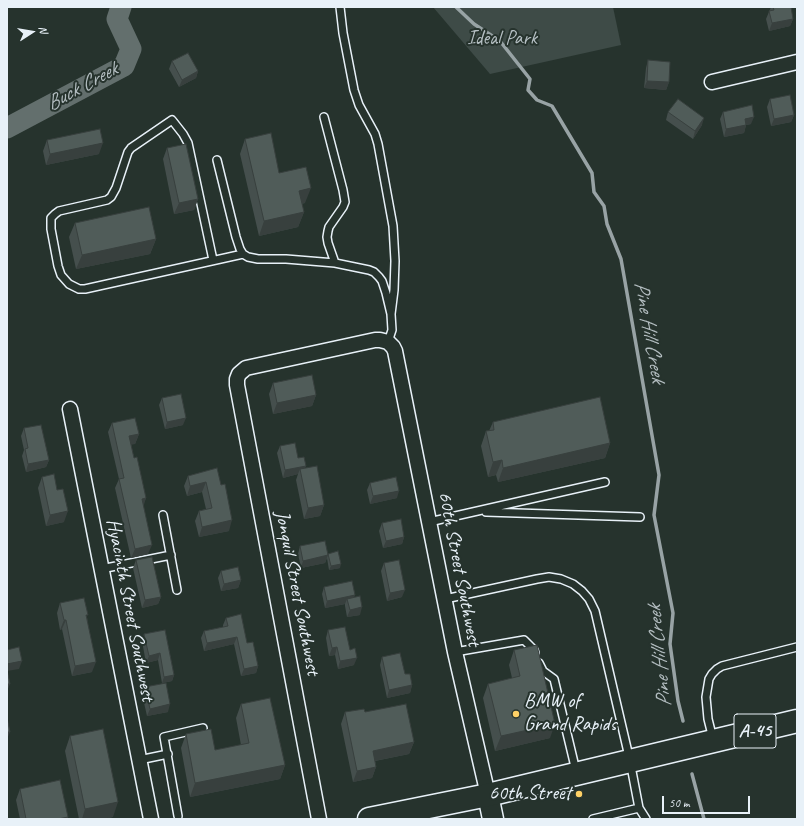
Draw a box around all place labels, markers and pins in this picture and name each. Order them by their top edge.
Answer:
place label: BMW of Grand Rapids [524,690,617,737]
marker: BMW of Grand Rapids [511,709,521,719]
place label: 60th Street [489,782,571,806]
marker: 60th Street [574,789,584,799]

